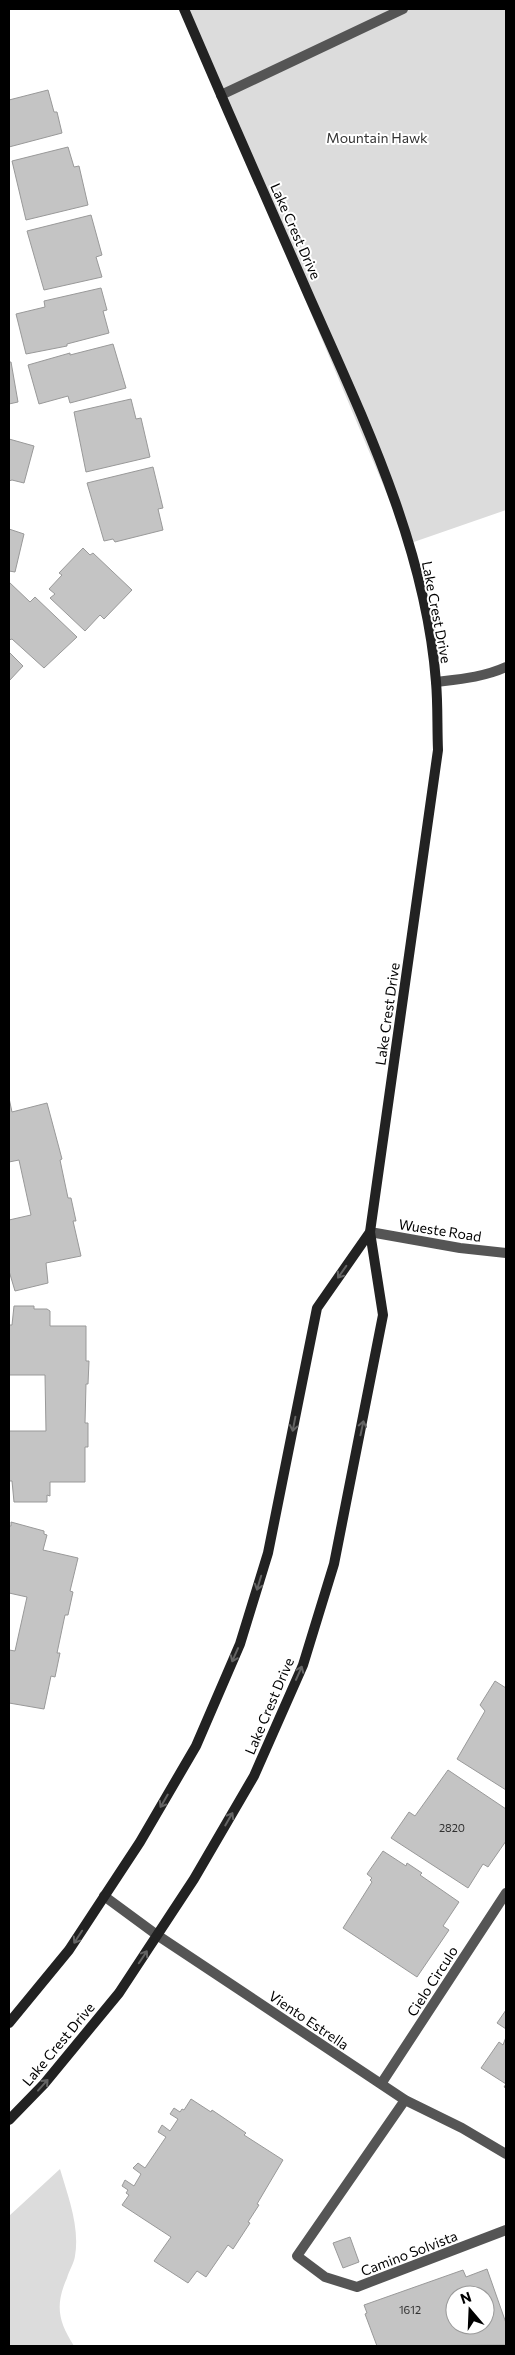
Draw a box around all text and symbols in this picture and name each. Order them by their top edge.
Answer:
park label: Mountain Hawk [326,129,428,146]
street label: Lake Crest Drive [267,180,325,282]
street label: Lake Crest Drive [419,560,455,664]
street label: Lake Crest Drive [371,962,403,1066]
street label: Wueste Road [397,1215,483,1245]
one-way arrow [337,1265,347,1279]
one-way arrow [289,1416,299,1432]
one-way arrow [357,1420,367,1436]
one-way arrow [254,1574,264,1590]
one-way arrow [230,1647,240,1662]
street label: Lake Crest Drive [241,1655,297,1757]
one-way arrow [295,1666,305,1681]
one-way arrow [159,1793,168,1808]
one-way arrow [224,1812,234,1827]
house number: 2820 [439,1821,465,1834]
one-way arrow [72,1929,82,1943]
street label: Cielo Circulo [403,1943,461,2019]
one-way arrow [138,1950,148,1964]
street label: Viento Estrella [266,1987,352,2053]
street label: Lake Crest Drive [18,1999,98,2089]
one-way arrow [37,2078,48,2091]
street label: Camino Solvista [358,2227,460,2279]
north arrow [445,2285,495,2335]
text: N [458,2287,473,2307]
house number: 1612 [399,2303,421,2316]

